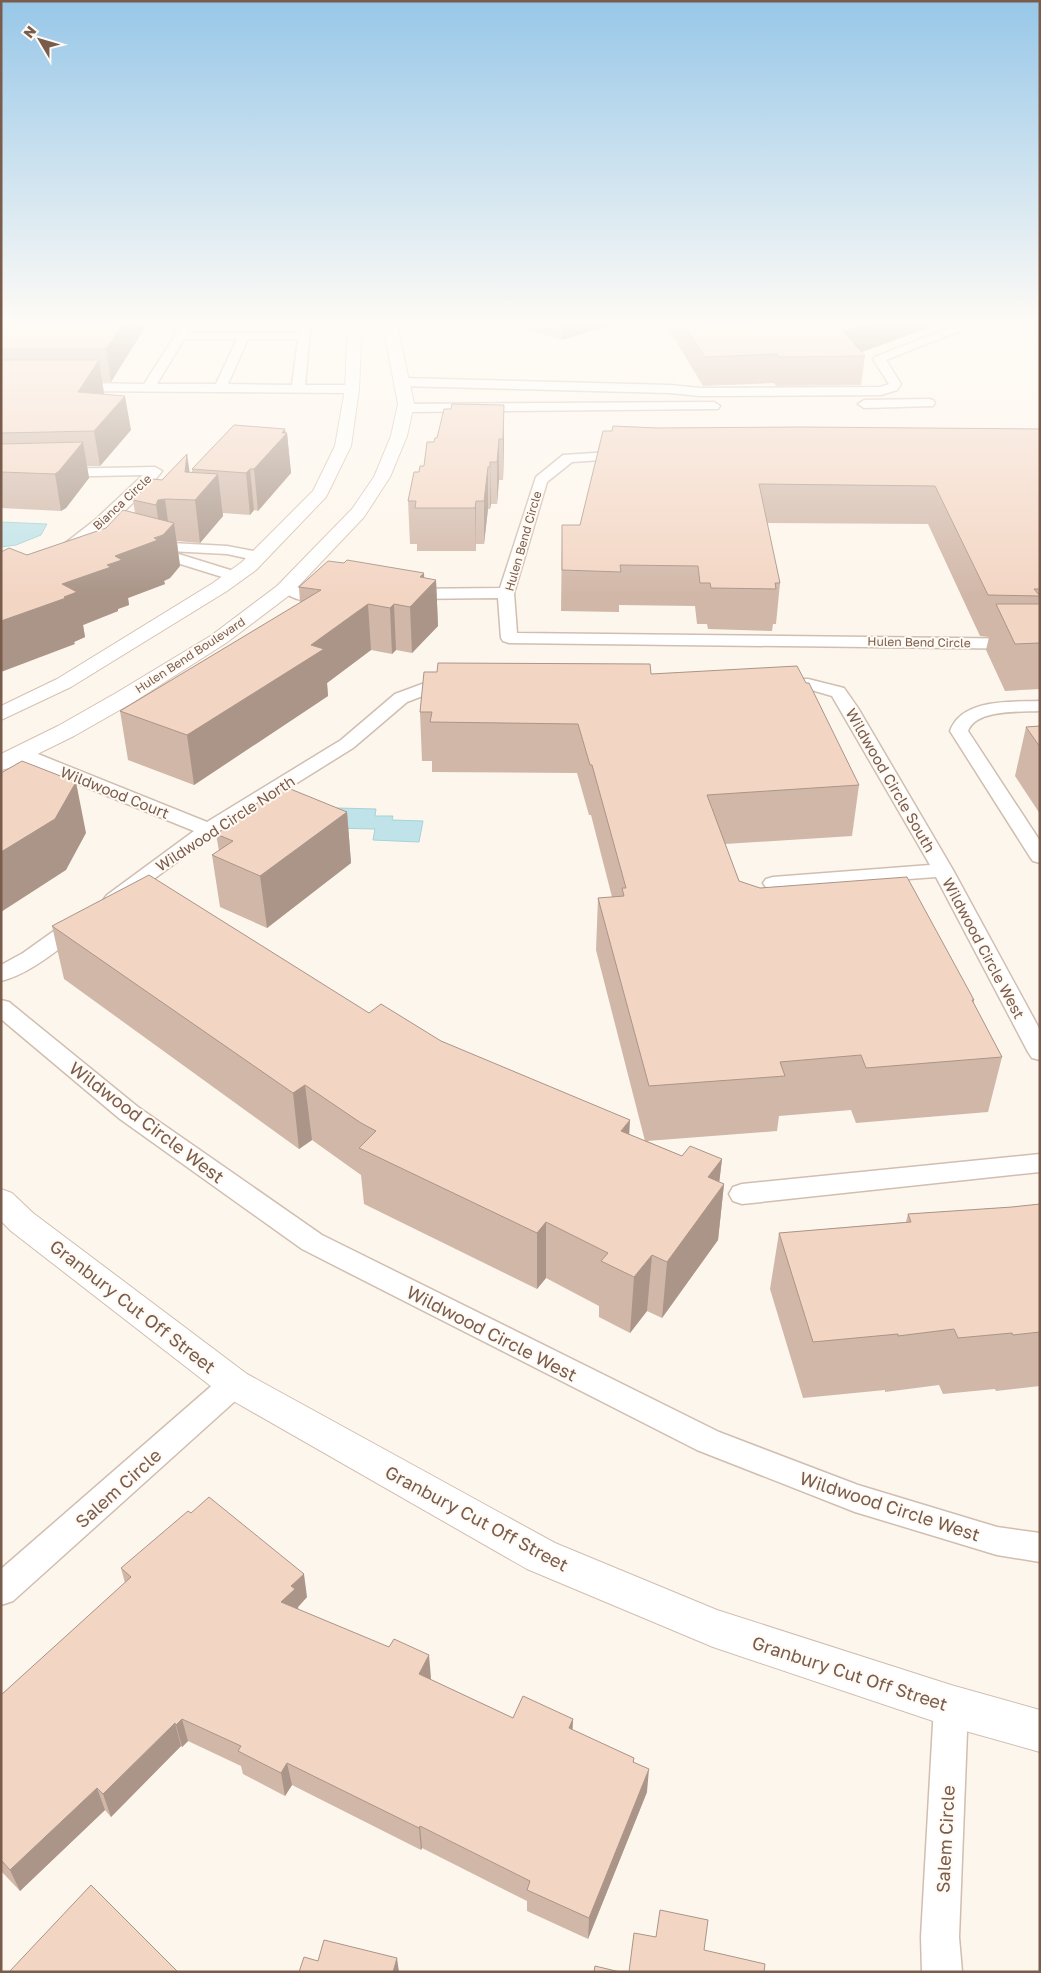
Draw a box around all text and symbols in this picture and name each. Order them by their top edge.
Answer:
north arrow [15,15,65,65]
text: N [19,22,39,41]
street label: Bianca Circle [89,471,155,533]
street label: Hulen Bend Circle [502,489,544,593]
street label: Hulen Bend Boulevard [132,614,248,696]
street label: Hulen Bend Circle [867,634,971,650]
street label: Wildwood Circle South [842,705,940,855]
street label: Wildwood Court [58,762,172,822]
street label: Wildwood Circle North [152,771,298,875]
street label: Wildwood Circle West [939,874,1029,1022]
street label: Wildwood Circle West [65,1057,229,1187]
street label: Granbury Cut Off Street [46,1234,220,1378]
street label: Wildwood Circle West [403,1280,581,1386]
street label: Salem Circle [71,1444,165,1532]
street label: Granbury Cut Off Street [382,1460,572,1576]
street label: Wildwood Circle West [797,1466,983,1546]
street label: Granbury Cut Off Street [750,1631,950,1715]
street label: Salem Circle [931,1785,959,1893]

